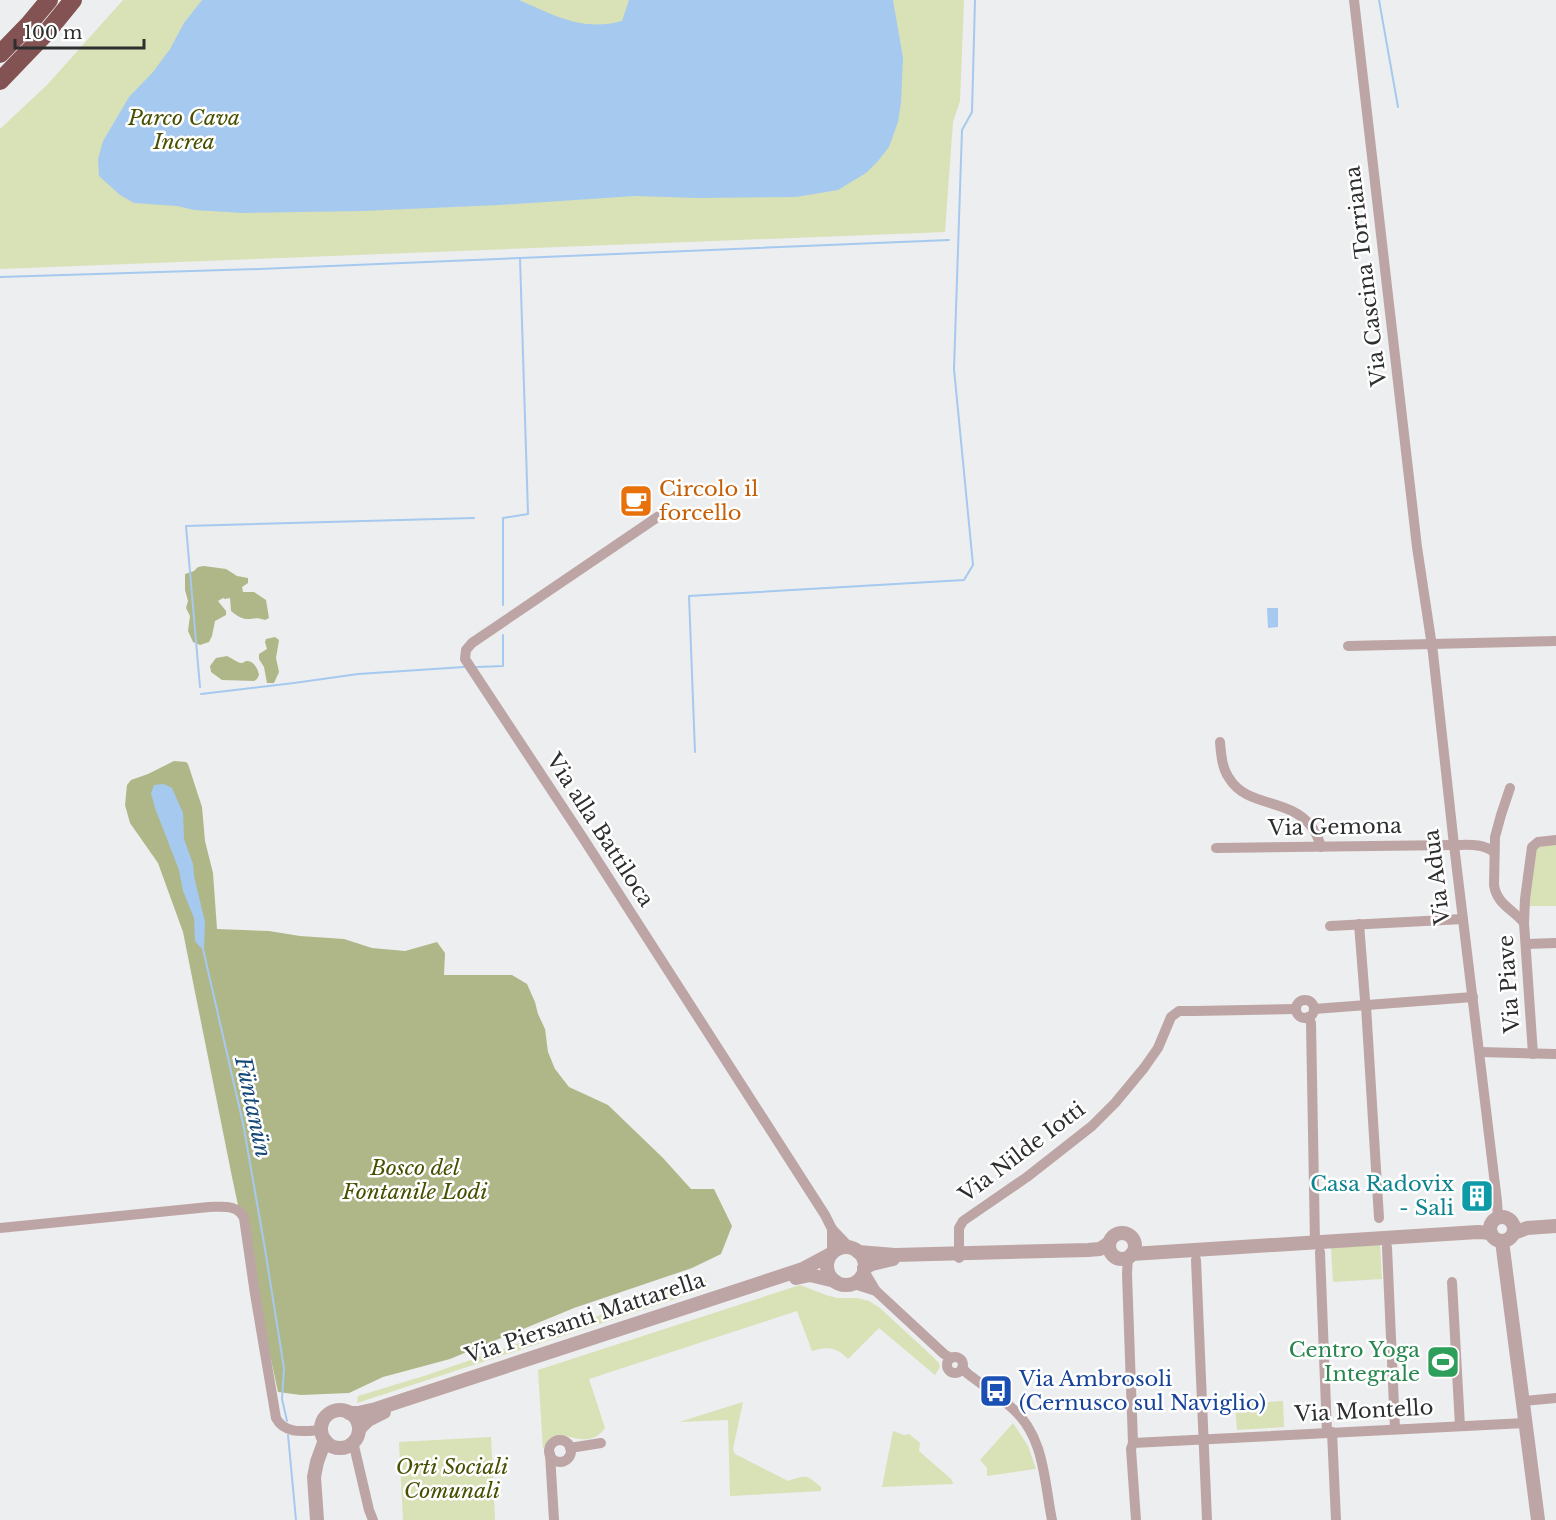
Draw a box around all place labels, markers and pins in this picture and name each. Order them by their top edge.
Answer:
place label: Circolo il forcello [659,476,759,526]
cafe icon: Circolo il forcello [618,483,654,519]
place label: Casa Radovix - Sali [1310,1171,1454,1221]
building icon: Casa Radovix - Sali [1459,1178,1495,1214]
place label: Centro Yoga Integrale [1289,1337,1420,1387]
sports icon: Centro Yoga Integrale [1425,1344,1461,1380]
place label: Via Ambrosoli (Cernusco sul Naviglio) [1018,1366,1266,1416]
bus stop icon: Via Ambrosoli (Cernusco sul Naviglio) [978,1373,1014,1409]

